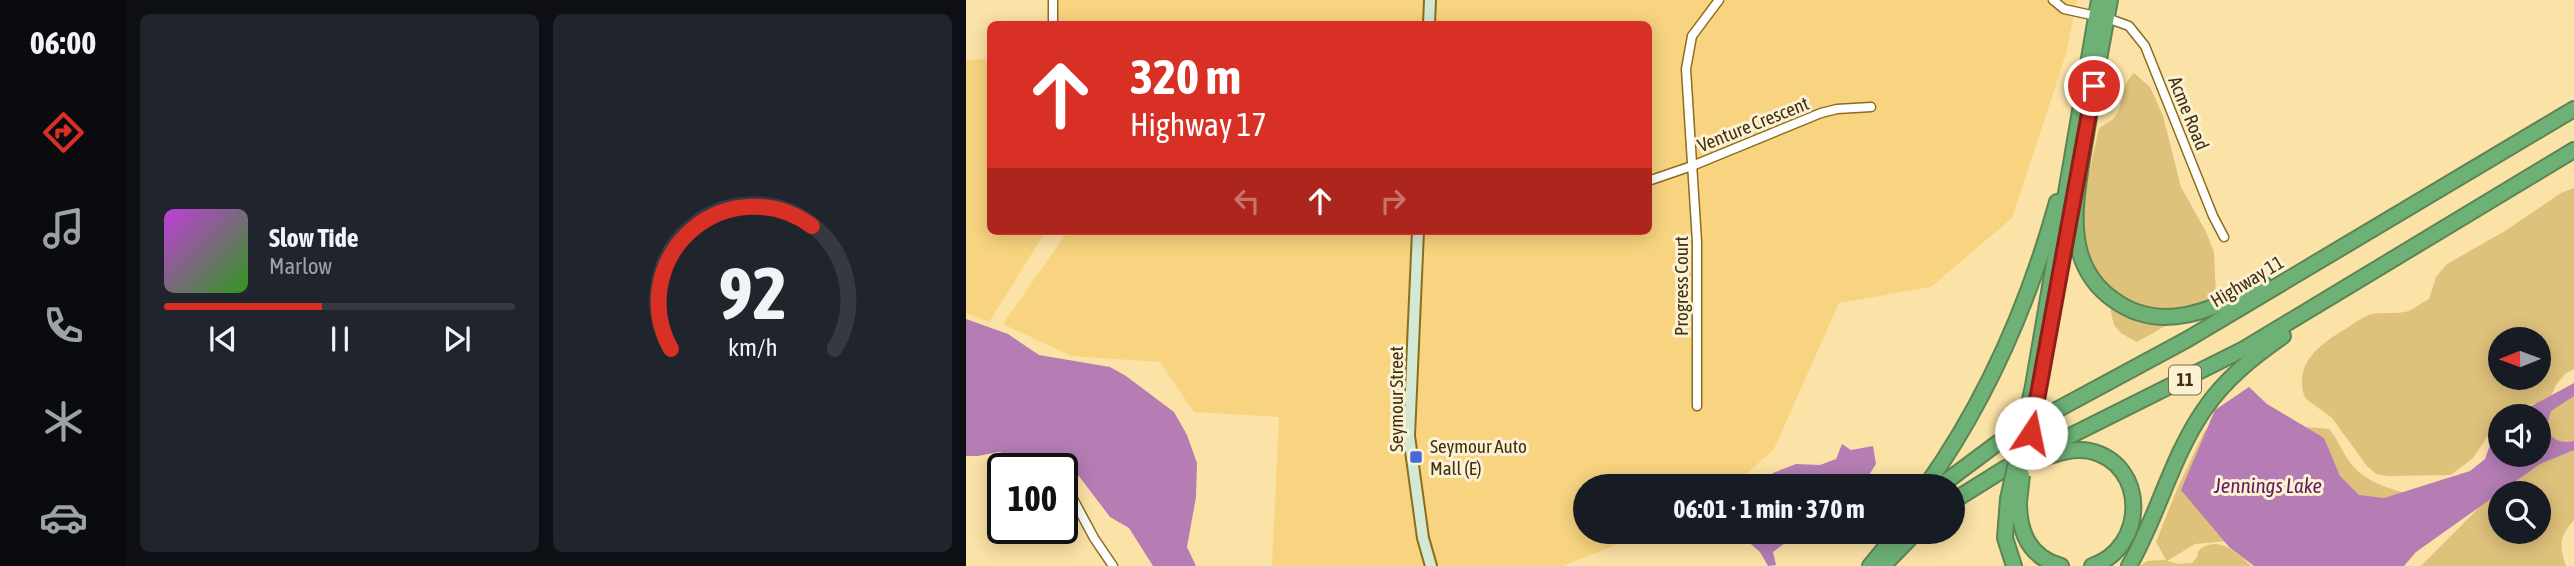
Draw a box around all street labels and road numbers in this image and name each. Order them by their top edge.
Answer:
street label: Acme Road [2164,73,2214,153]
street label: Venture Crescent [1694,92,1812,156]
street label: Progress Court [1670,236,1692,336]
street label: Highway 11 [2207,251,2287,311]
street label: Seymour Street [1385,346,1407,452]
road number: 11 [2169,366,2201,394]

